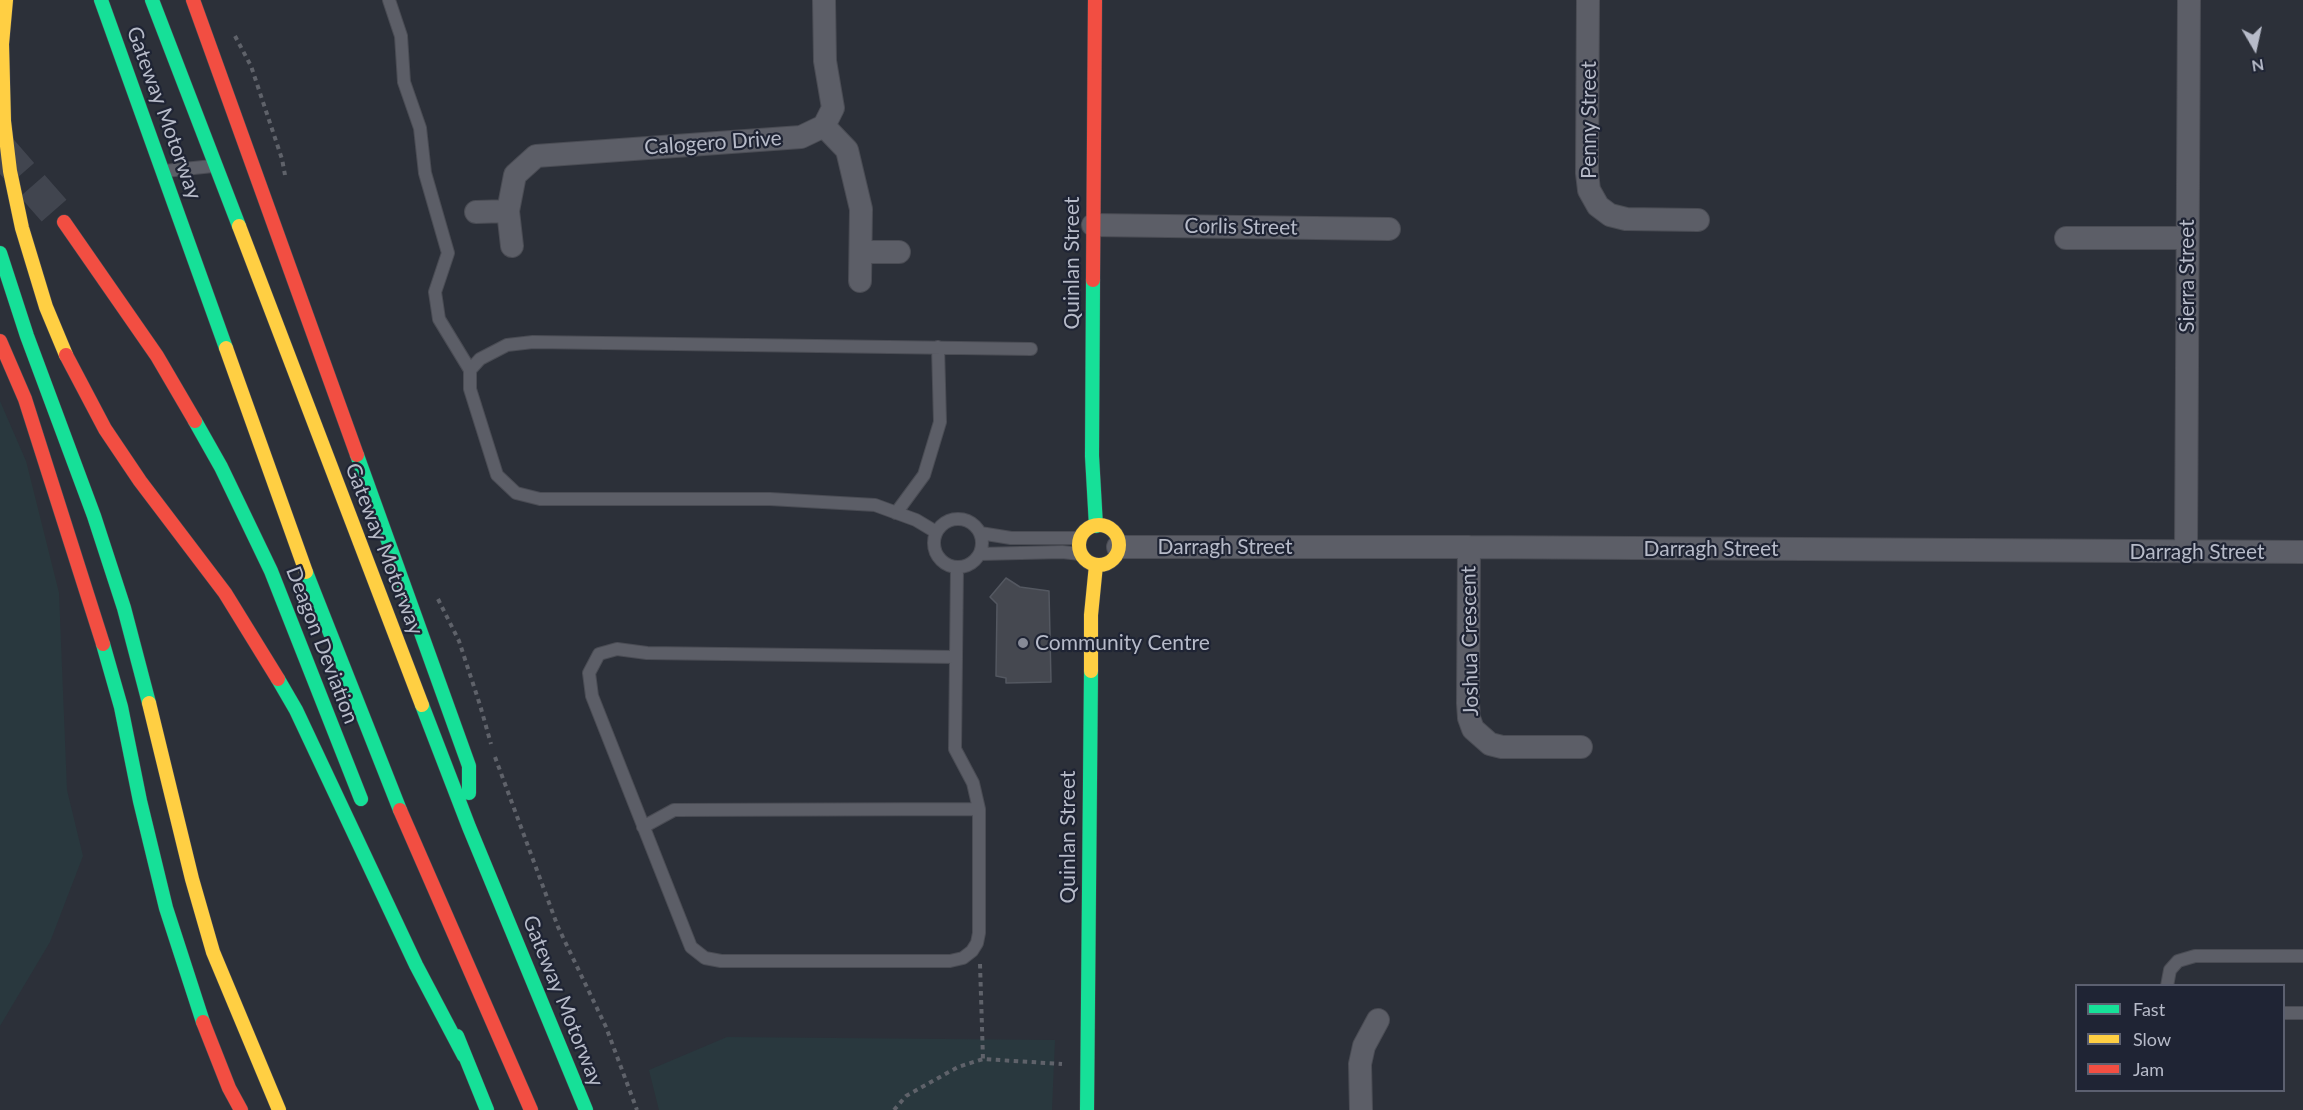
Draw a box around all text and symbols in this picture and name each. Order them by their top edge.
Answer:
north arrow [2225,18,2285,78]
street label: Gateway Motorway [121,23,207,203]
text: N [2250,56,2265,77]
street label: Penny Street [1576,61,1602,179]
street label: Calogero Drive [643,126,783,160]
street label: Quinlan Street [1059,197,1085,329]
street label: Corlis Street [1184,213,1298,241]
street label: Sierra Street [2174,219,2200,333]
street label: Gateway Motorway [340,459,428,639]
street label: Darragh Street [1158,534,1292,560]
street label: Darragh Street [1644,536,1778,562]
street label: Darragh Street [2130,539,2264,565]
street label: Deagon Deviation [280,563,364,727]
street label: Joshua Crescent [1456,566,1484,716]
place label: Community Centre [1035,630,1210,656]
marker: Community Centre [1016,636,1030,650]
street label: Quinlan Street [1055,771,1081,903]
street label: Gateway Motorway [517,912,609,1090]
legend [2075,984,2285,1092]
text: Fast [2133,998,2165,1020]
text: Slow [2133,1028,2171,1050]
text: Jam [2133,1058,2164,1080]

